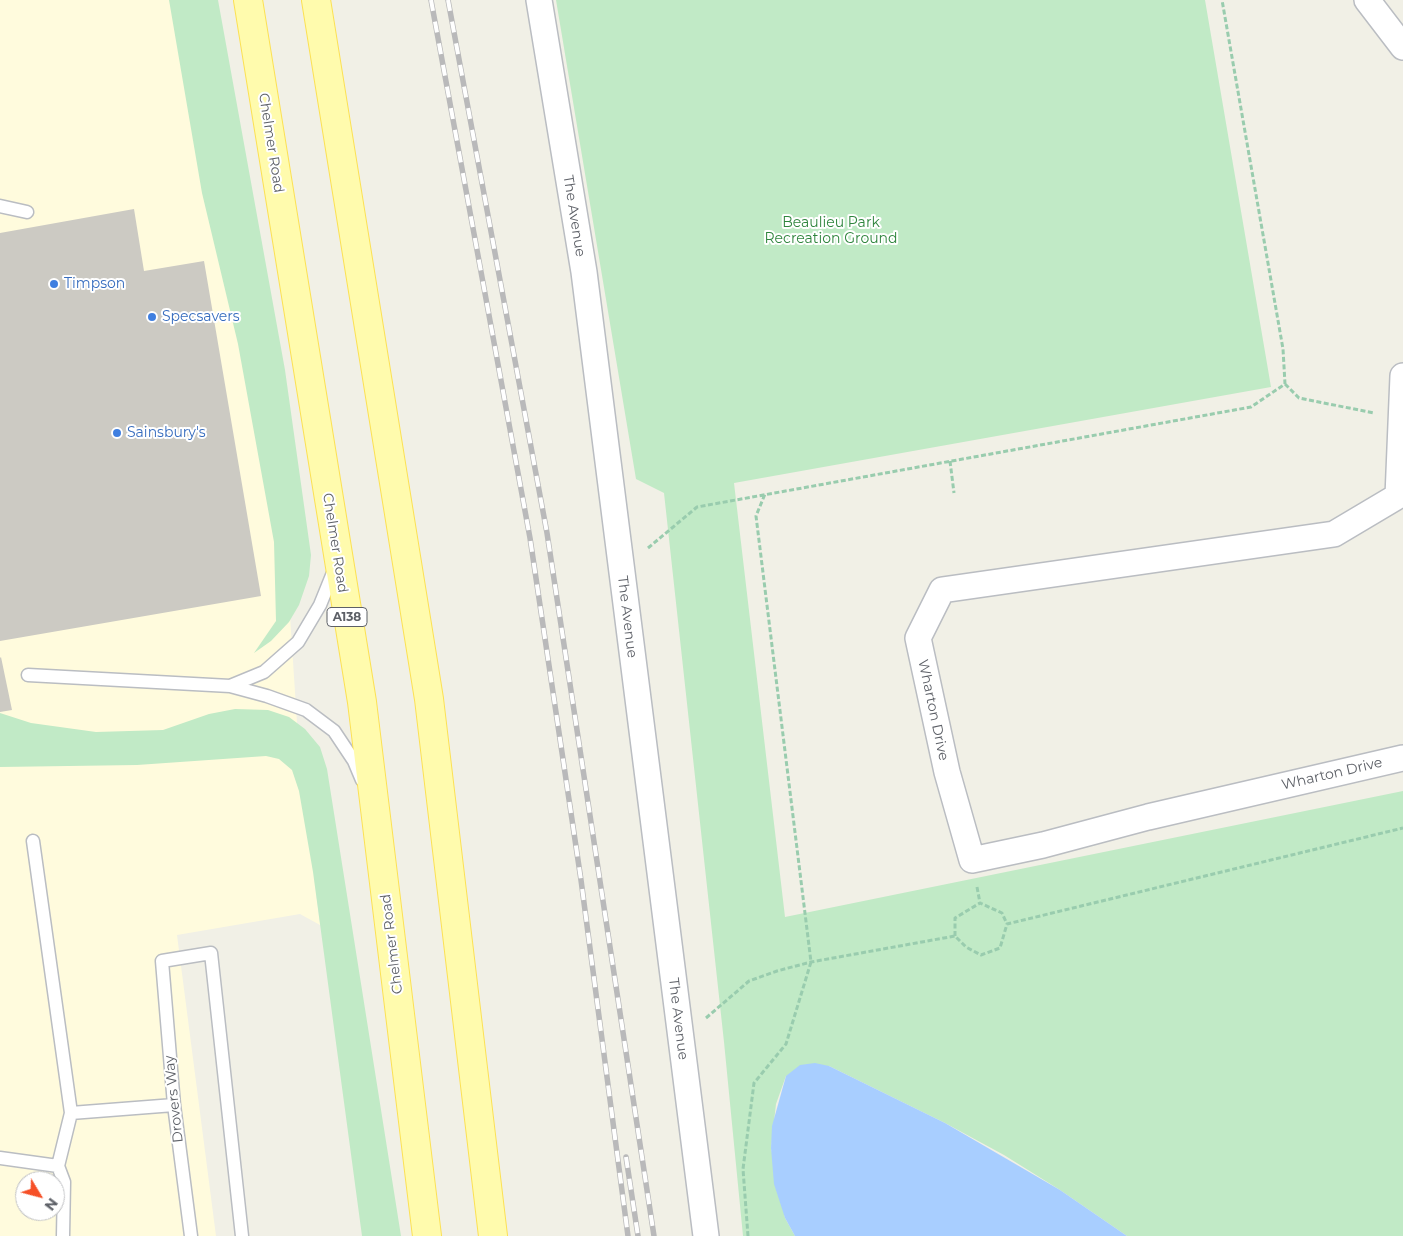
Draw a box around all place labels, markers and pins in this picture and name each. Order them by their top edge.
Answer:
place label: Timpson [64,276,125,292]
marker: Timpson [48,278,60,290]
place label: Specsavers [162,309,240,325]
marker: Specsavers [146,311,158,323]
place label: Sainsbury's [127,425,206,441]
marker: Sainsbury's [111,427,123,439]

